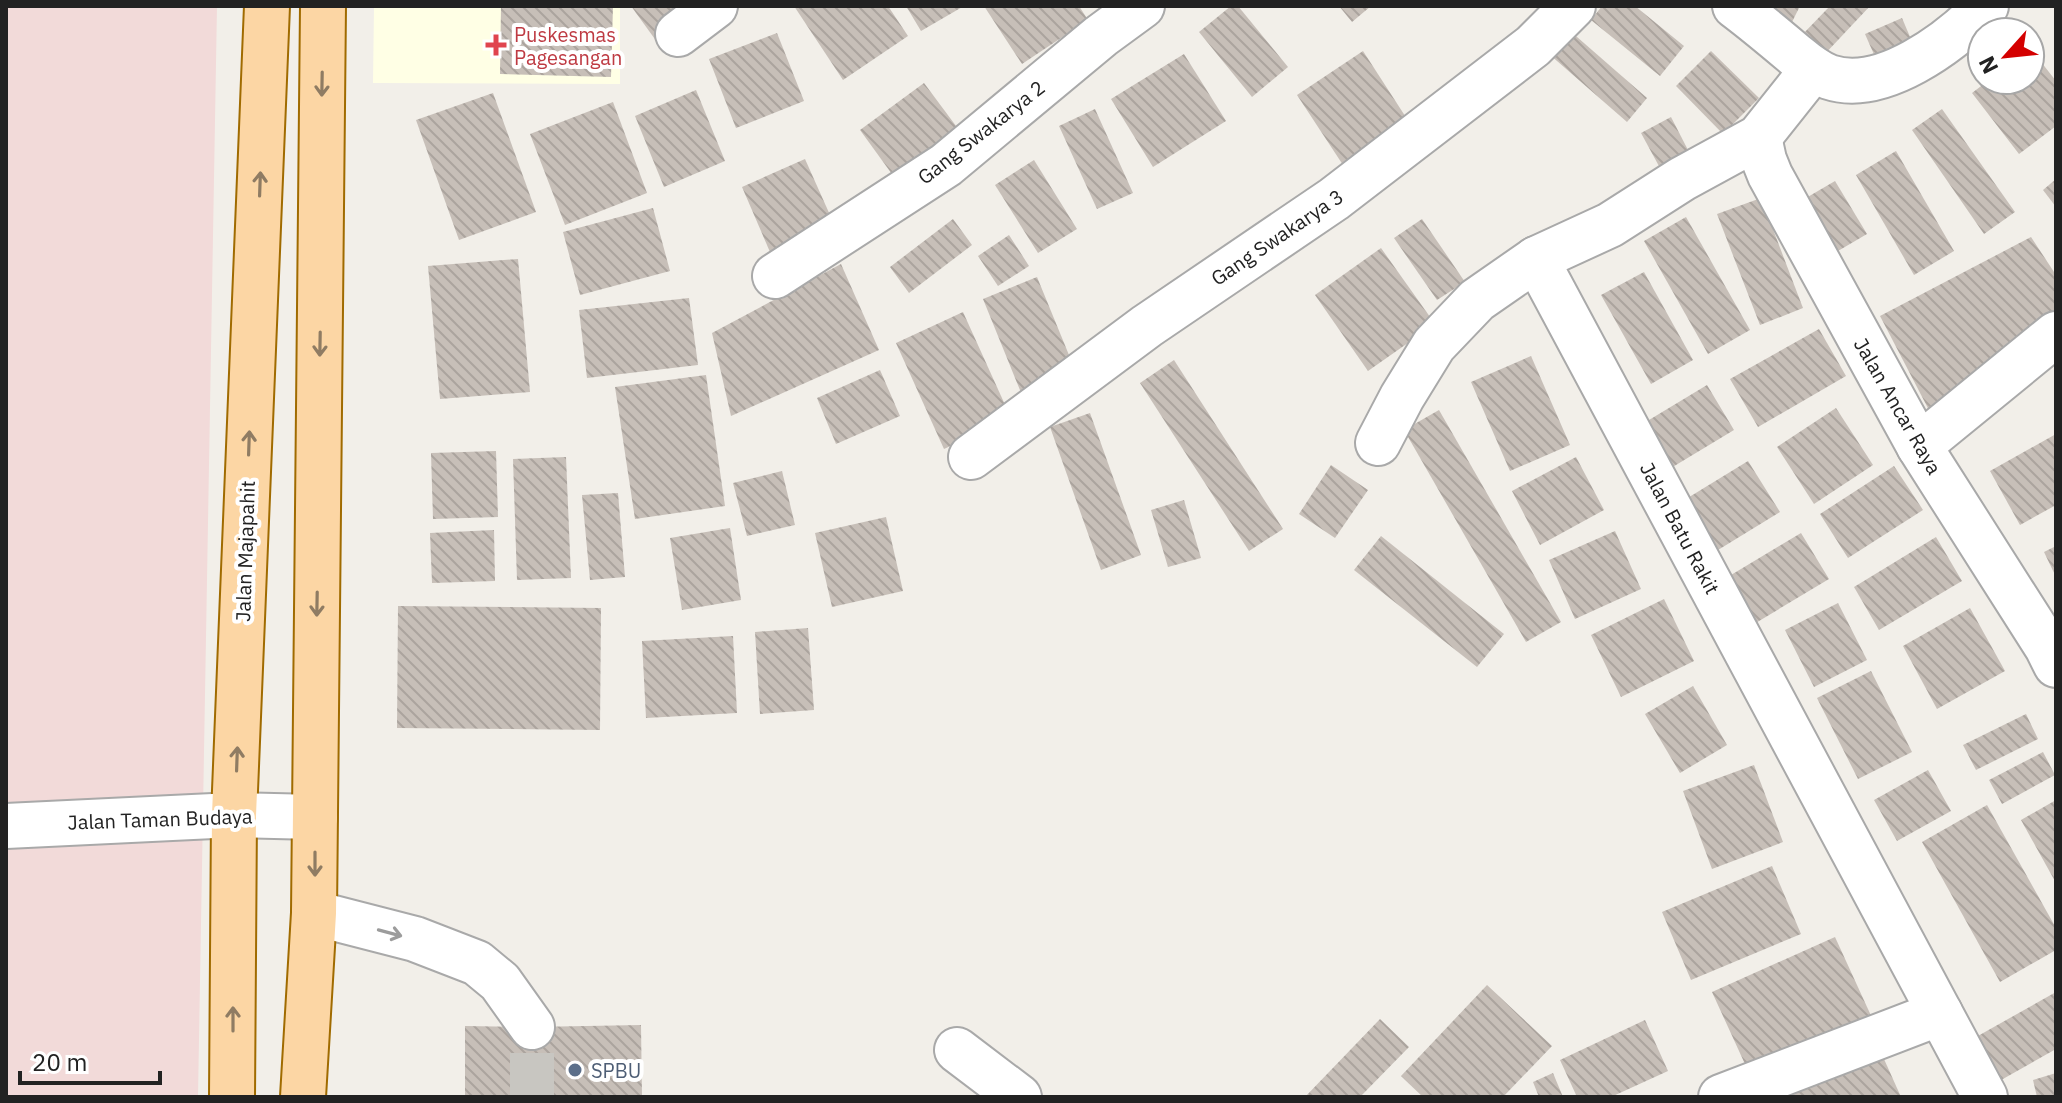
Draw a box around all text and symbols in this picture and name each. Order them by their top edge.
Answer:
north arrow [1966,16,2046,96]
place label: Puskesmas Pagesangan [514,21,622,71]
marker: Puskesmas Pagesangan [485,34,507,56]
text: N [1971,52,2004,79]
one-way arrow [315,70,330,97]
street label: Gang Swakarya 2 [912,74,1050,190]
one-way arrow [253,171,268,198]
street label: Gang Swakarya 3 [1205,183,1349,291]
one-way arrow [312,330,328,357]
street label: Jalan Ancar Raya [1848,333,1948,480]
one-way arrow [242,430,257,457]
street label: Jalan Batu Rakit [1634,457,1726,599]
street label: Jalan Majapahit [229,480,261,622]
one-way arrow [309,590,325,617]
one-way arrow [229,746,244,773]
street label: Jalan Taman Budaya [67,802,253,836]
one-way arrow [307,850,323,877]
one-way arrow [376,926,402,941]
one-way arrow [225,1006,241,1033]
scale bar [20,1035,160,1085]
text: 20 m [32,1046,87,1078]
place label: SPBU [591,1057,641,1084]
marker: SPBU [566,1061,584,1079]

